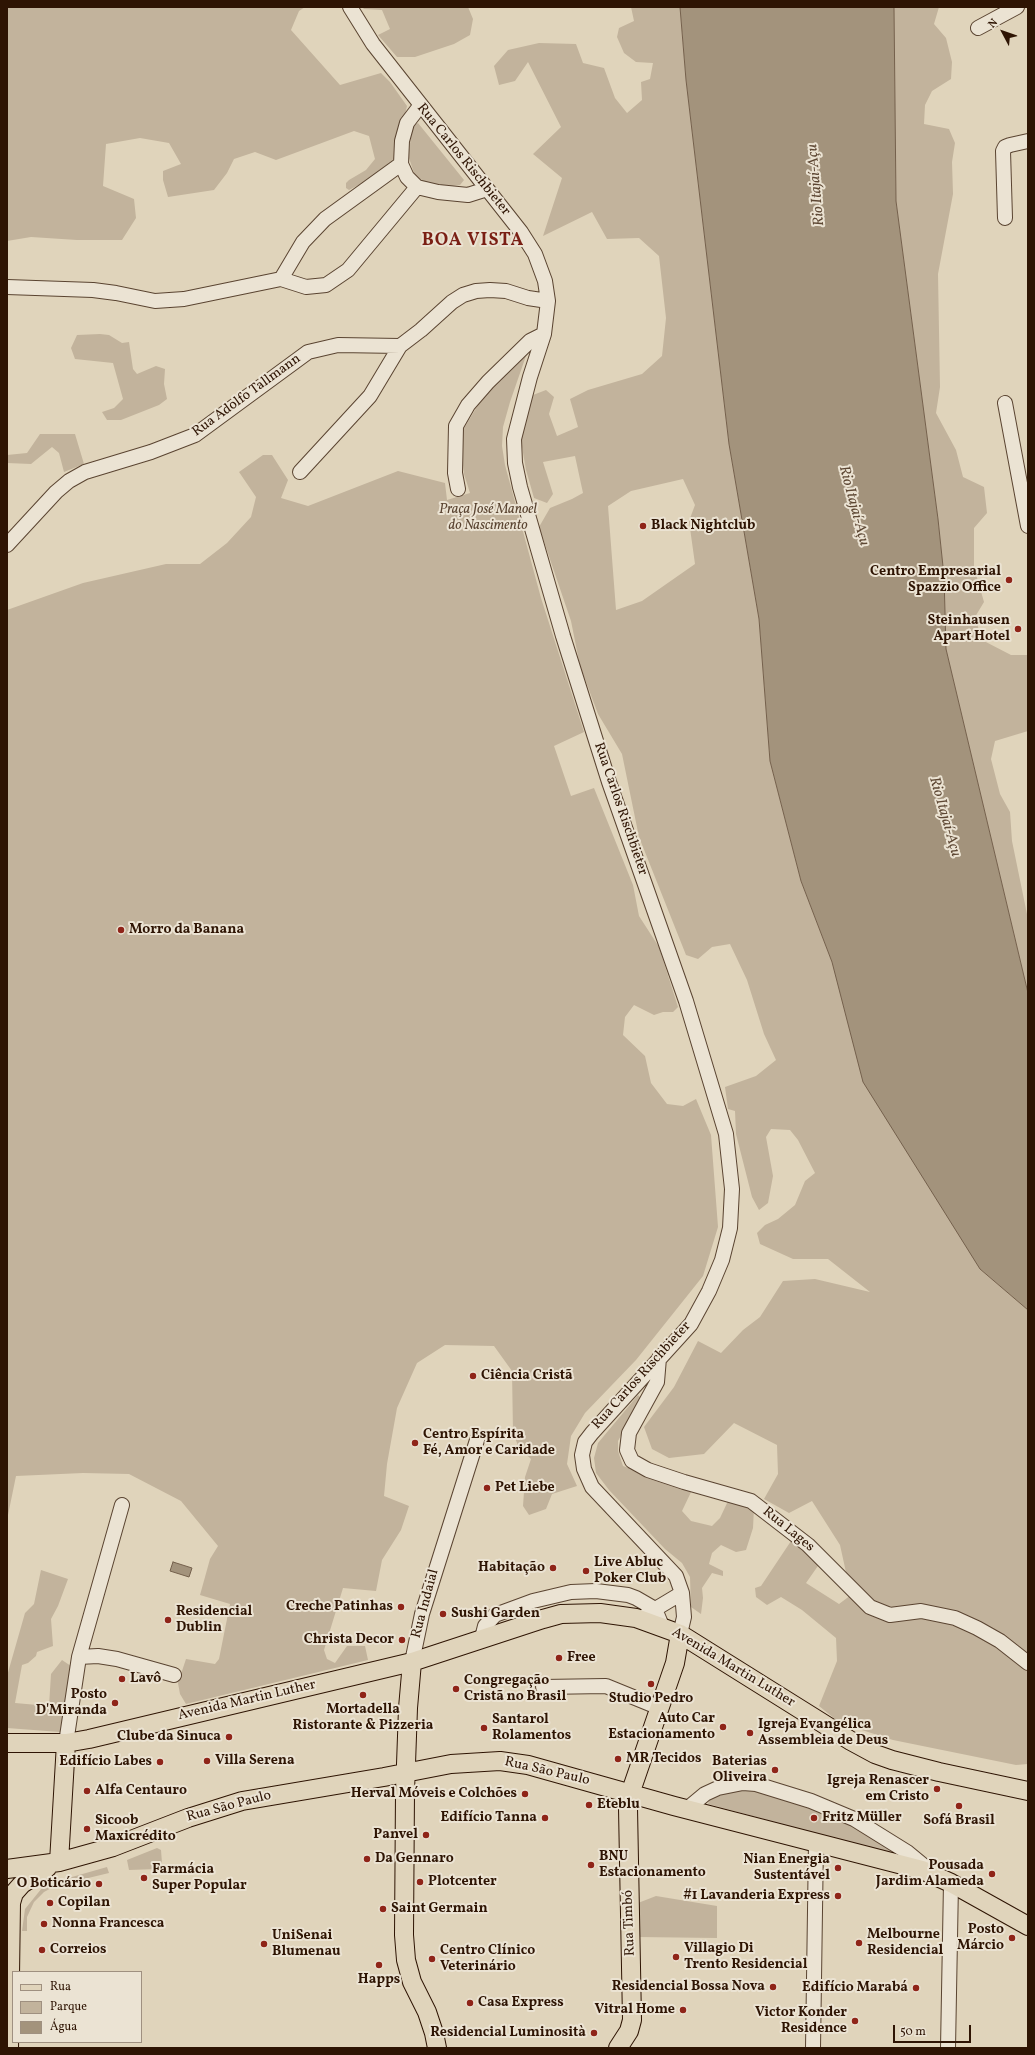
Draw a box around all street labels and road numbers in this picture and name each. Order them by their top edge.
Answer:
street label: Rua Carlos Rischbieter [413,101,513,219]
street label: Rua Adolfo Tallmann [189,351,305,441]
street label: Rua Carlos Rischbieter [589,740,651,878]
street label: Rua Carlos Rischbieter [589,1319,695,1433]
street label: Rua Lages [759,1504,817,1556]
street label: Rua Indaial [409,1568,443,1640]
street label: Avenida Martin Luther [668,1625,798,1711]
street label: Avenida Martin Luther [177,1677,317,1725]
street label: Rua São Paulo [503,1754,591,1790]
street label: Rua São Paulo [185,1788,273,1826]
street label: Rua Timbó [620,1890,640,1956]

